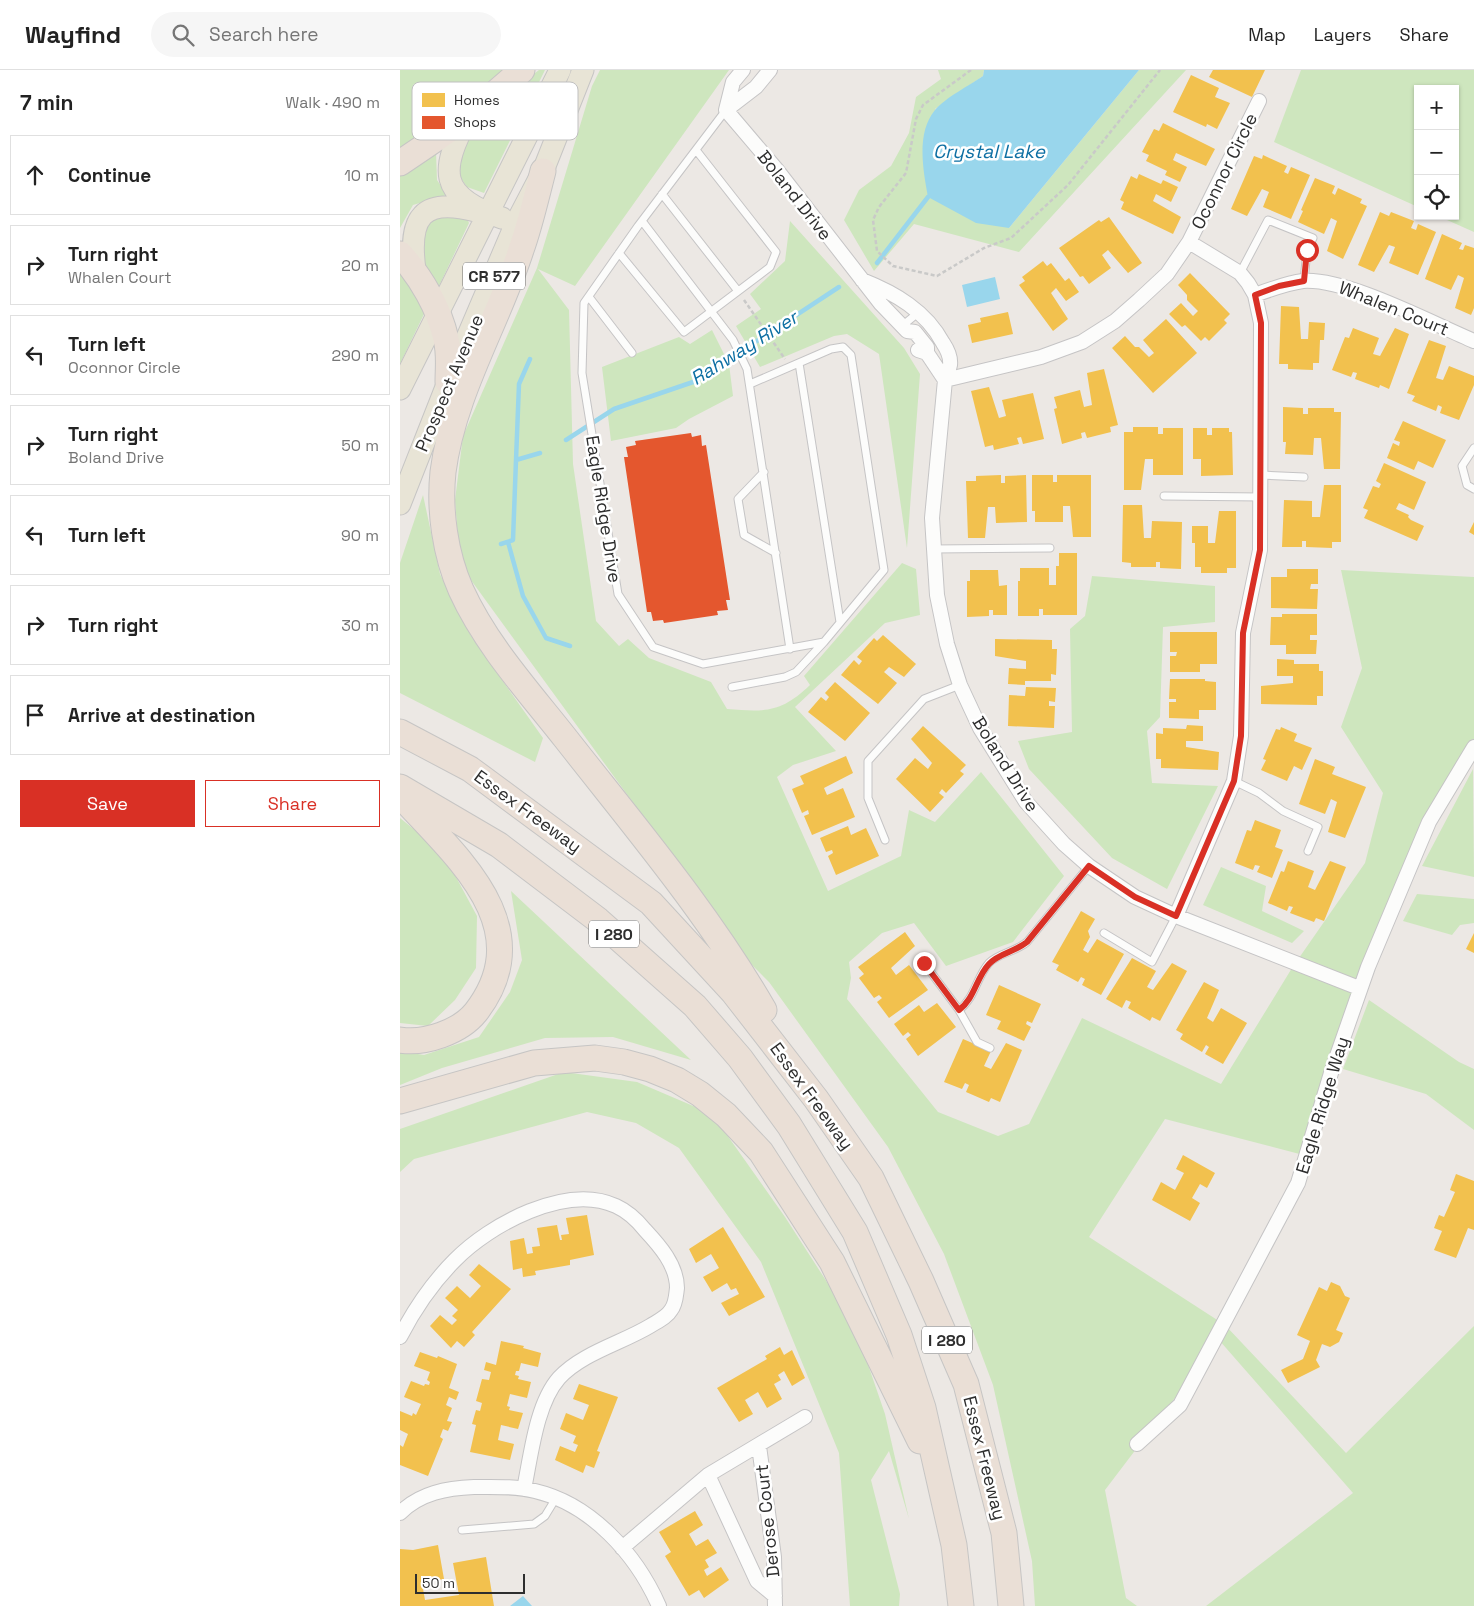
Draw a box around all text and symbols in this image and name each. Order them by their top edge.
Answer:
search box [151,12,501,57]
text: Wayfind [25,19,121,50]
icon: search [169,21,197,49]
text: Search here [209,22,319,47]
text: Map [1248,23,1286,46]
text: Layers [1314,23,1371,46]
text: Share [1399,23,1449,46]
legend [412,82,578,140]
map controls [1414,85,1459,220]
button: + [1414,85,1459,130]
text: 7 min [20,89,73,116]
text: Homes [454,91,500,109]
text: Walk · 490 m [285,92,380,113]
street label: Oconnor Circle [1186,109,1262,233]
text: Shops [454,113,496,131]
button: − [1414,130,1459,175]
water label: Crystal Lake [933,139,1046,164]
street label: Boland Drive [753,145,837,245]
icon: ahead [21,161,49,189]
text: Continue [68,163,151,188]
text: 10 m [344,165,379,186]
button: locate [1414,175,1459,220]
route start [1296,239,1319,262]
text: Turn right [68,242,158,267]
icon: right [21,251,49,279]
text: 20 m [341,255,379,276]
road number: CR 577 [463,262,525,290]
text: Whalen Court [68,267,172,288]
street label: Whalen Court [1336,275,1452,341]
water label: Rahway River [686,304,804,391]
street label: Prospect Avenue [410,311,488,455]
text: Turn left [68,332,146,357]
icon: left [21,341,49,369]
text: 290 m [331,345,379,366]
text: Oconnor Circle [68,357,181,378]
text: Turn right [68,422,158,447]
icon: right [21,431,49,459]
street label: Eagle Ridge Drive [581,434,627,584]
text: 50 m [341,435,379,456]
text: Boland Drive [68,447,164,468]
icon: left [21,521,49,549]
text: Turn left [68,523,146,548]
text: 90 m [341,525,379,546]
icon: right [21,611,49,639]
text: Turn right [68,613,158,638]
text: 30 m [341,615,379,636]
icon: arrive [21,701,49,729]
text: Arrive at destination [68,703,256,728]
street label: Boland Drive [968,712,1044,816]
street label: Essex Freeway [470,764,586,858]
button: Save [20,780,195,827]
button: Share [205,780,380,827]
road number: I 280 [589,921,639,948]
route end [913,952,936,975]
street label: Eagle Ridge Way [1290,1034,1354,1176]
street label: Essex Freeway [765,1038,859,1154]
road number: I 280 [922,1326,972,1354]
street label: Essex Freeway [958,1394,1012,1522]
street label: Derose Court [750,1463,784,1579]
scale bar [415,1571,525,1594]
text: 50 m [422,1574,455,1592]

